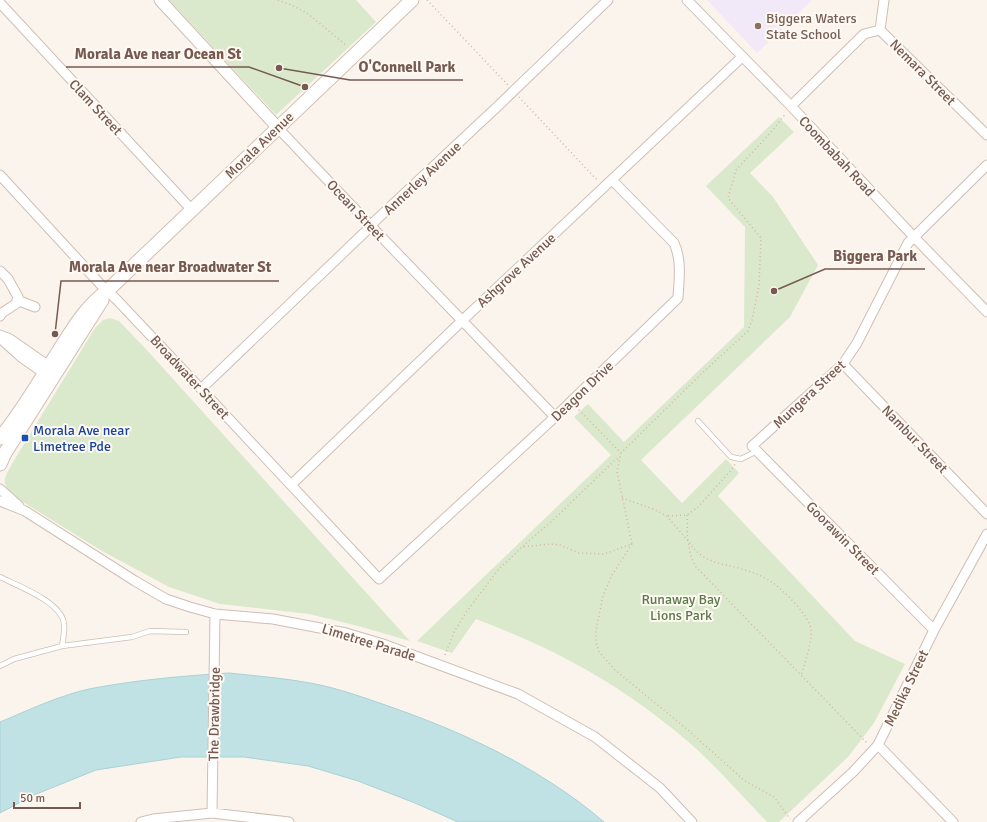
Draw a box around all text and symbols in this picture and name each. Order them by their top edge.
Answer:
place label: Biggera Waters State School [766,10,857,43]
marker: Biggera Waters State School [753,21,763,31]
street label: Nemara Street [886,36,959,109]
callout: Morala Ave near Ocean St [66,40,249,67]
text: Morala Ave near Ocean St [75,45,242,63]
callout: O'Connell Park [350,53,463,80]
text: O'Connell Park [359,58,456,76]
street label: Clam Street [65,76,126,139]
street label: Morala Avenue [221,108,297,182]
street label: Coombabah Road [795,113,878,200]
street label: Annerley Avenue [380,138,465,219]
street label: Ocean Street [323,176,388,244]
street label: Ashgrove Avenue [473,229,559,311]
callout: Biggera Park [825,242,925,269]
text: Biggera Park [833,247,917,265]
callout: Morala Ave near Broadwater St [61,254,279,281]
text: Morala Ave near Broadwater St [69,258,272,276]
street label: Broadwater Street [146,332,233,423]
street label: Mungera Street [770,356,849,432]
street label: Deagon Drive [548,358,617,425]
street label: Nambur Street [878,402,951,477]
place label: Morala Ave near Limetree Pde [33,422,130,455]
marker: Morala Ave near Limetree Pde [20,433,30,443]
street label: Goorawin Street [802,498,883,579]
park label: Runaway Bay Lions Park [642,591,721,624]
street label: Limetree Parade [320,620,418,665]
street label: Medika Street [881,647,932,729]
street label: The Drawbridge [205,667,224,761]
scale bar [14,784,80,810]
text: 50 m [20,791,45,806]

